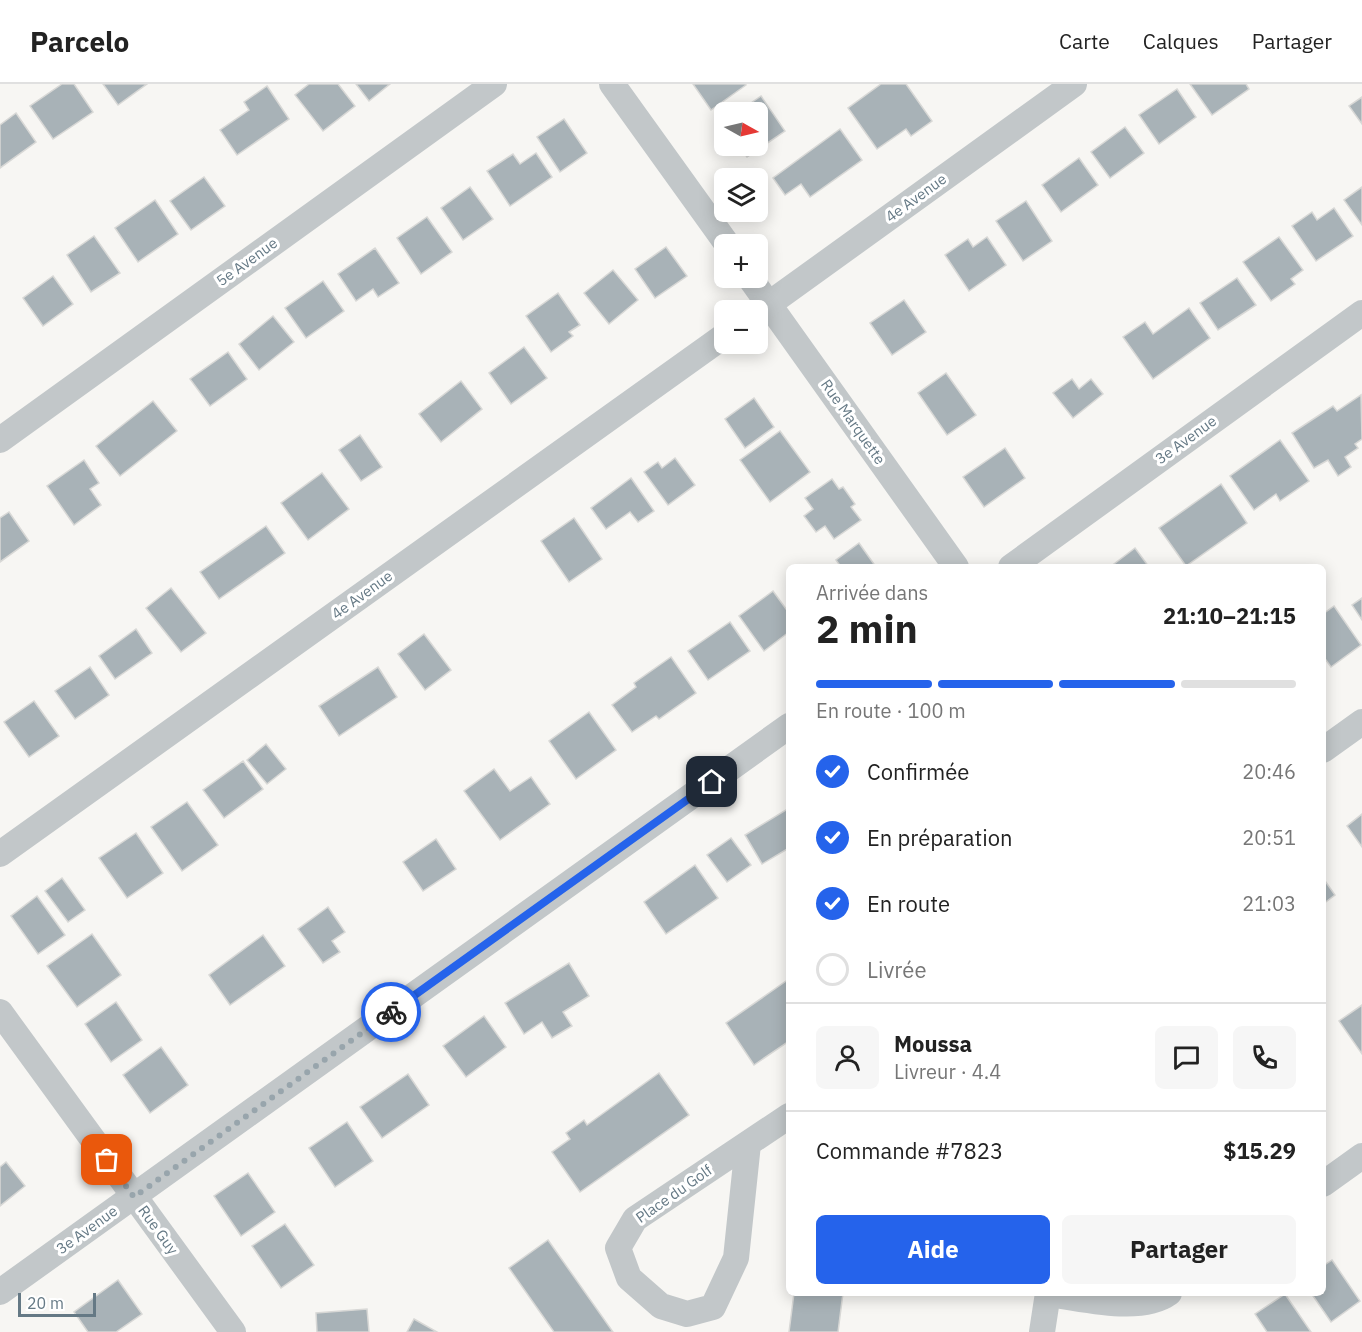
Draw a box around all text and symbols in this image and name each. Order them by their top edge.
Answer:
text: Parcelo [30,23,129,60]
text: Carte [1059,27,1110,55]
text: Calques [1143,27,1219,55]
text: Partager [1252,27,1332,55]
north arrow [714,102,768,156]
map controls [714,102,768,354]
button: layers [714,168,768,222]
street label: 4e Avenue [881,169,950,226]
street label: 5e Avenue [212,233,281,290]
button: + [714,234,768,288]
button: − [714,300,768,354]
street label: Rue Marquette [817,375,890,468]
street label: 3e Avenue [1151,411,1220,468]
street label: 4e Avenue [327,566,396,623]
text: Arrivée dans [816,579,928,606]
text: 21:10–21:15 [1163,601,1296,630]
text: 2 min [816,603,918,654]
text: En route · 100 m [816,697,966,724]
icon: check [816,755,849,788]
pin [686,756,737,807]
text: Confirmée [867,757,969,786]
text: 20:46 [1242,758,1296,785]
icon: home [695,765,728,798]
icon: check [816,821,849,854]
text: En préparation [867,823,1013,852]
text: 20:51 [1242,824,1296,851]
icon: check [816,887,849,920]
text: En route [867,889,950,918]
text: 21:03 [1242,890,1296,917]
text: Livrée [867,955,926,984]
courier [361,982,421,1042]
icon: bike [375,996,408,1029]
button: person [816,1026,879,1089]
button: chat [1155,1026,1218,1089]
button: phone [1233,1026,1296,1089]
text: Moussa [894,1029,972,1058]
text: Livreur · 4.4 [894,1058,1001,1085]
pin [81,1134,132,1185]
text: Commande #7823 [816,1136,1003,1165]
text: $15.29 [1223,1136,1296,1165]
icon: bag [90,1143,123,1176]
street label: Place du Golf [632,1160,716,1227]
street label: 3e Avenue [52,1201,121,1258]
street label: Rue Guy [134,1201,183,1258]
button: Aide [816,1215,1050,1284]
button: Partager [1062,1215,1296,1284]
scale bar [18,1290,96,1318]
text: 20 m [27,1293,64,1313]

